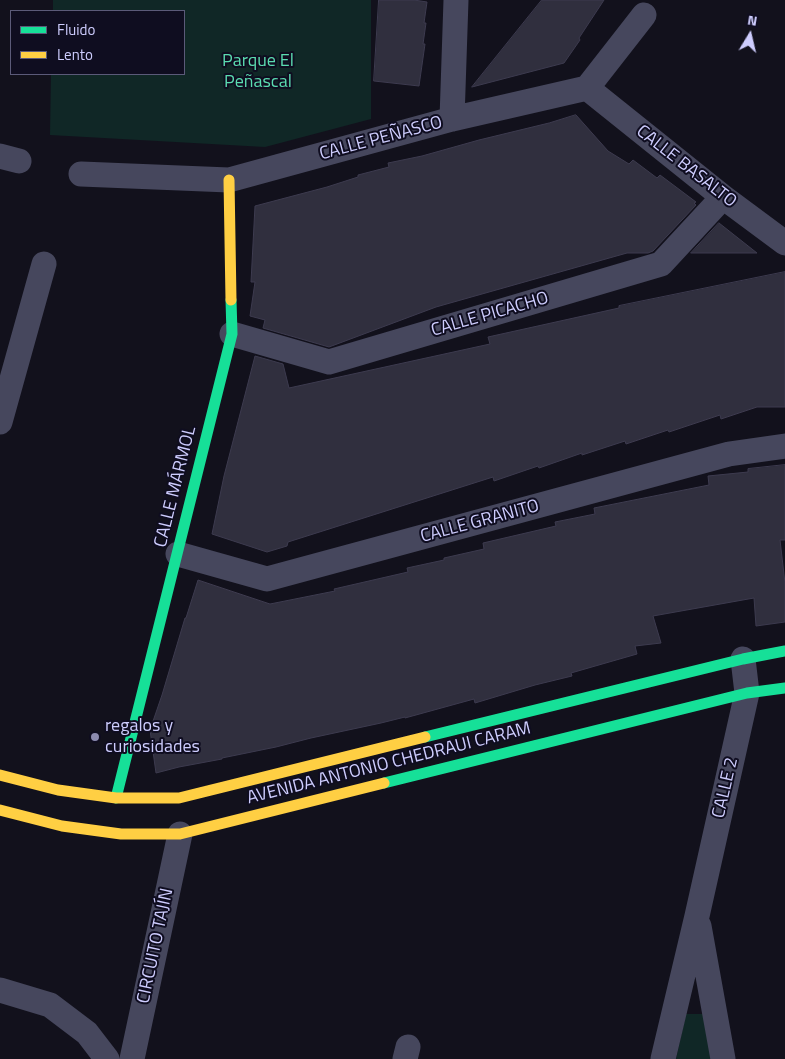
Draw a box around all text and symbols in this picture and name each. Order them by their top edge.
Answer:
text: N [746,9,759,31]
legend [10,10,185,75]
north arrow [725,10,775,60]
text: Fluido [57,18,95,41]
text: Lento [57,43,93,66]
park label: Parque El Peñascal [222,51,294,94]
street label: CALLE PEÑASCO [317,112,445,166]
street label: CALLE BASALTO [632,121,740,213]
street label: CALLE PICACHO [429,288,551,342]
street label: CALLE MÁRMOL [150,424,202,550]
street label: CALLE GRANITO [418,496,542,548]
place label: regalos y curiosidades [105,716,200,759]
street label: AVENIDA ANTONIO CHEDRAUI CARAM [245,718,533,810]
marker: regalos y curiosidades [89,731,101,743]
street label: CALLE 2 [709,755,743,821]
street label: CIRCUITO TAJÍN [133,886,179,1006]

